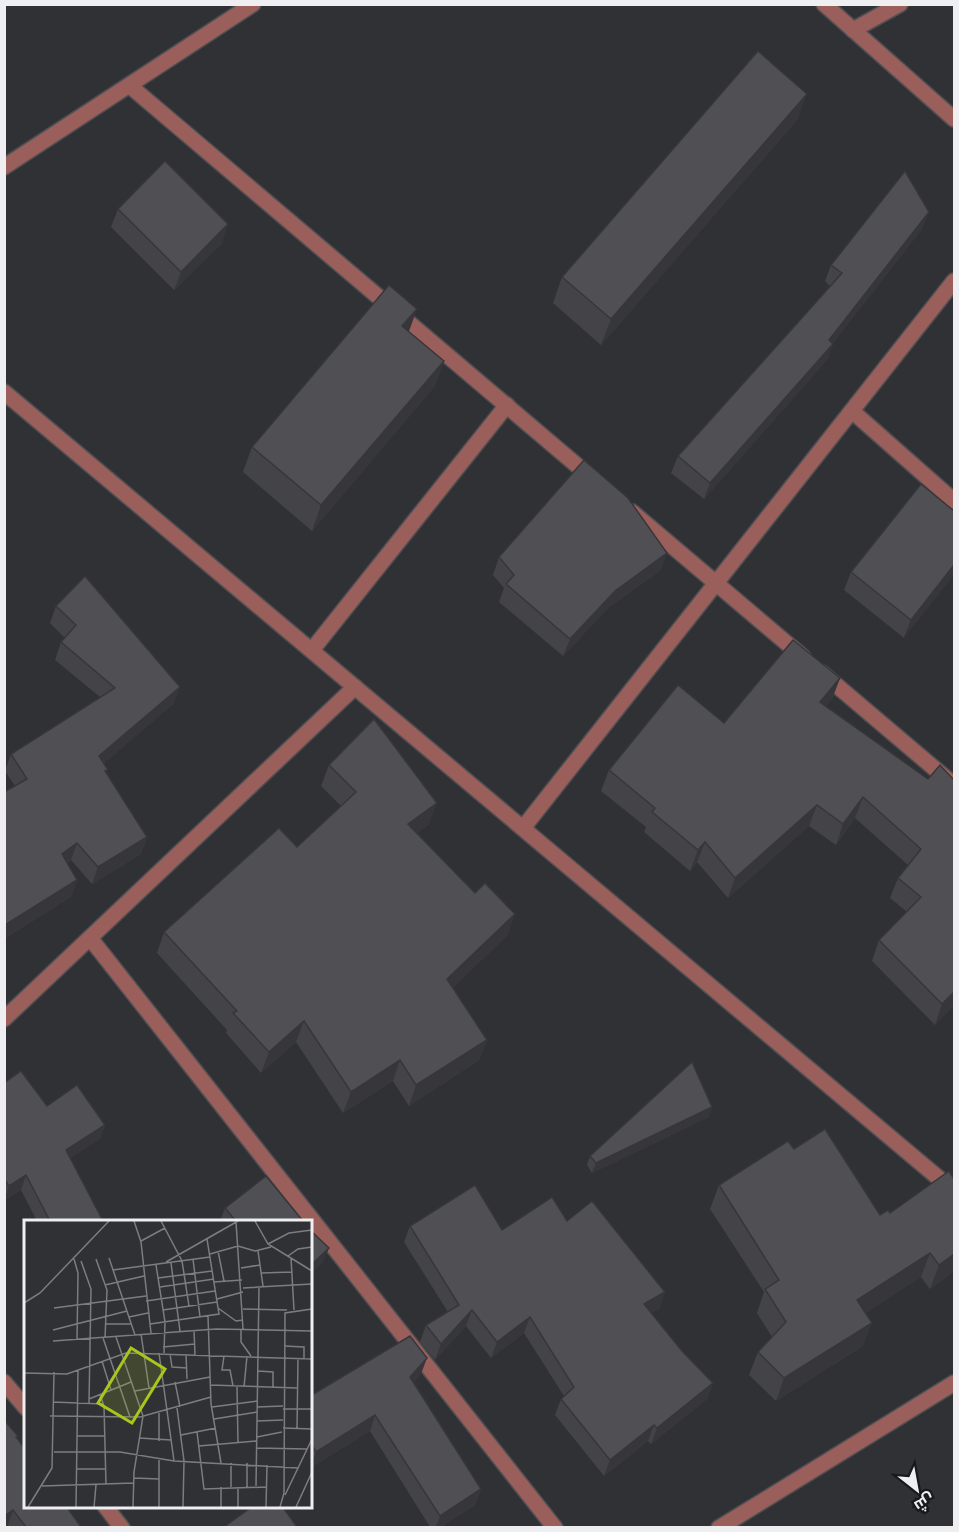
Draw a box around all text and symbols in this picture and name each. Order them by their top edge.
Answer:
inset map [24,1220,312,1508]
north arrow [887,1460,947,1520]
text: ش [911,1489,938,1515]

